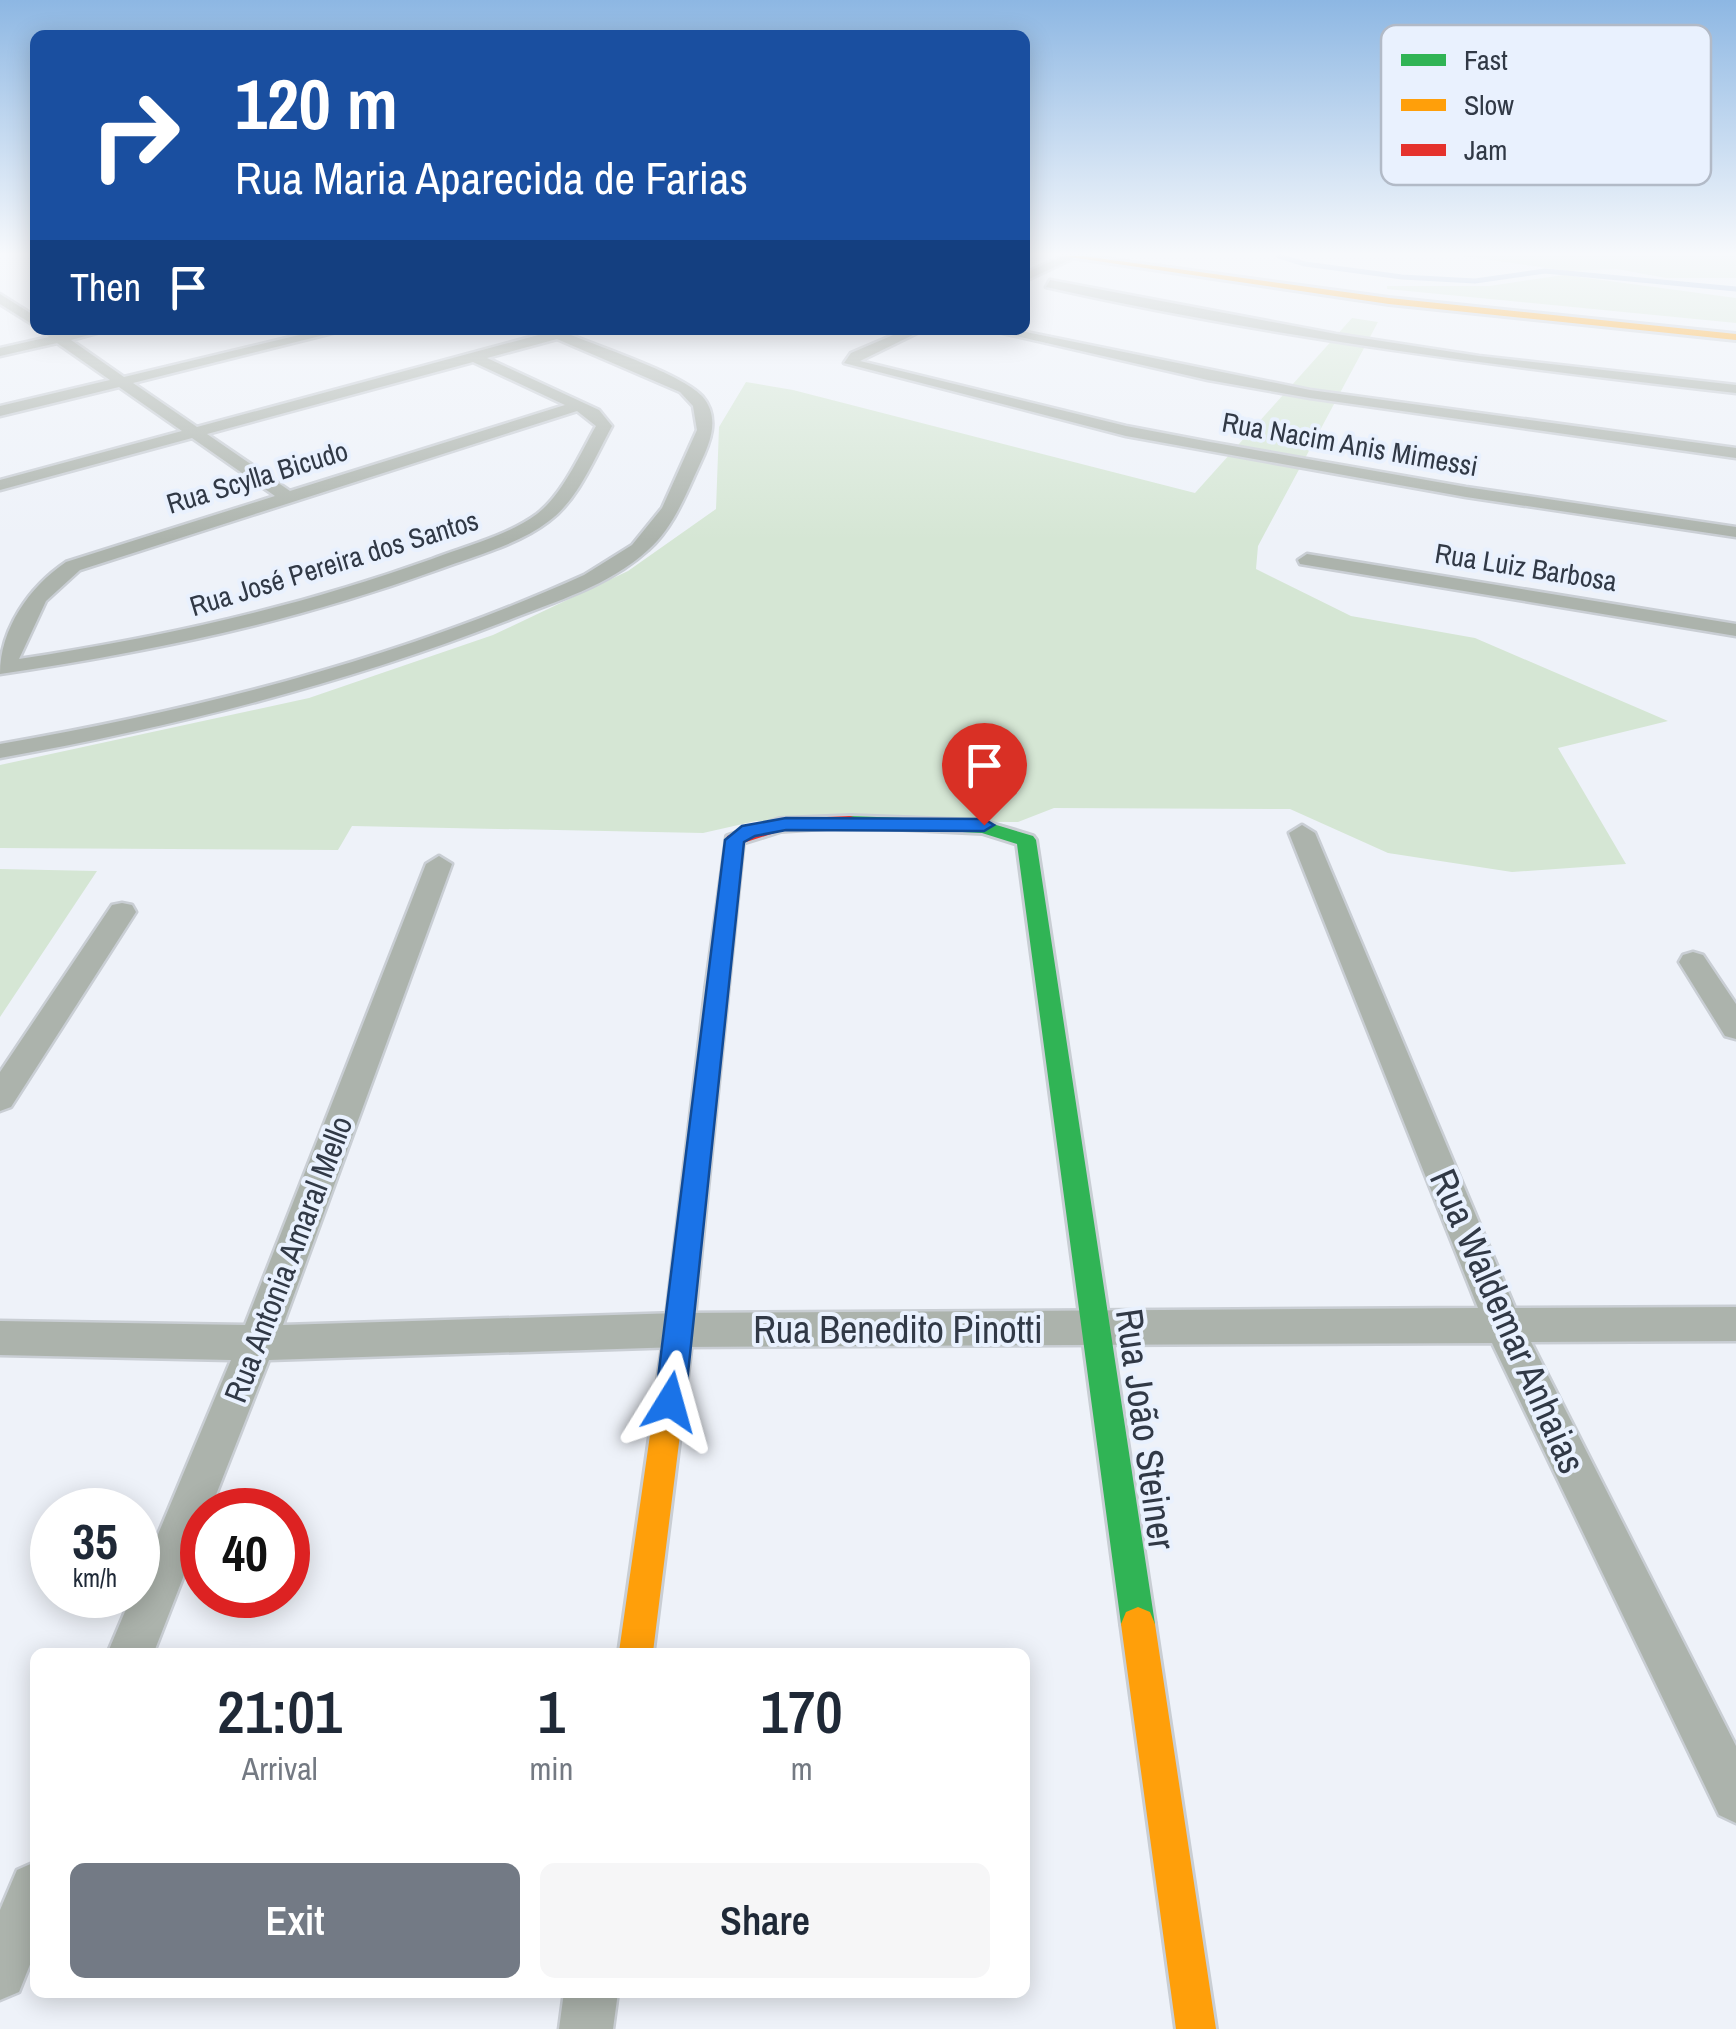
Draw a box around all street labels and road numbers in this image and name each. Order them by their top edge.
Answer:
street label: Rua Nacim Anis Mimessi [1219,403,1481,485]
street label: Rua Scylla Bicudo [162,431,352,523]
street label: Rua José Pereira dos Santos [185,501,483,625]
street label: Rua Luiz Barbosa [1432,534,1620,600]
street label: Rua Antonia Amaral Mello [214,1110,362,1408]
street label: Rua Waldemar Anhaias [1418,1161,1598,1481]
street label: Rua Benedito Pinotti [753,1304,1043,1355]
street label: Rua João Steiner [1104,1305,1188,1553]

